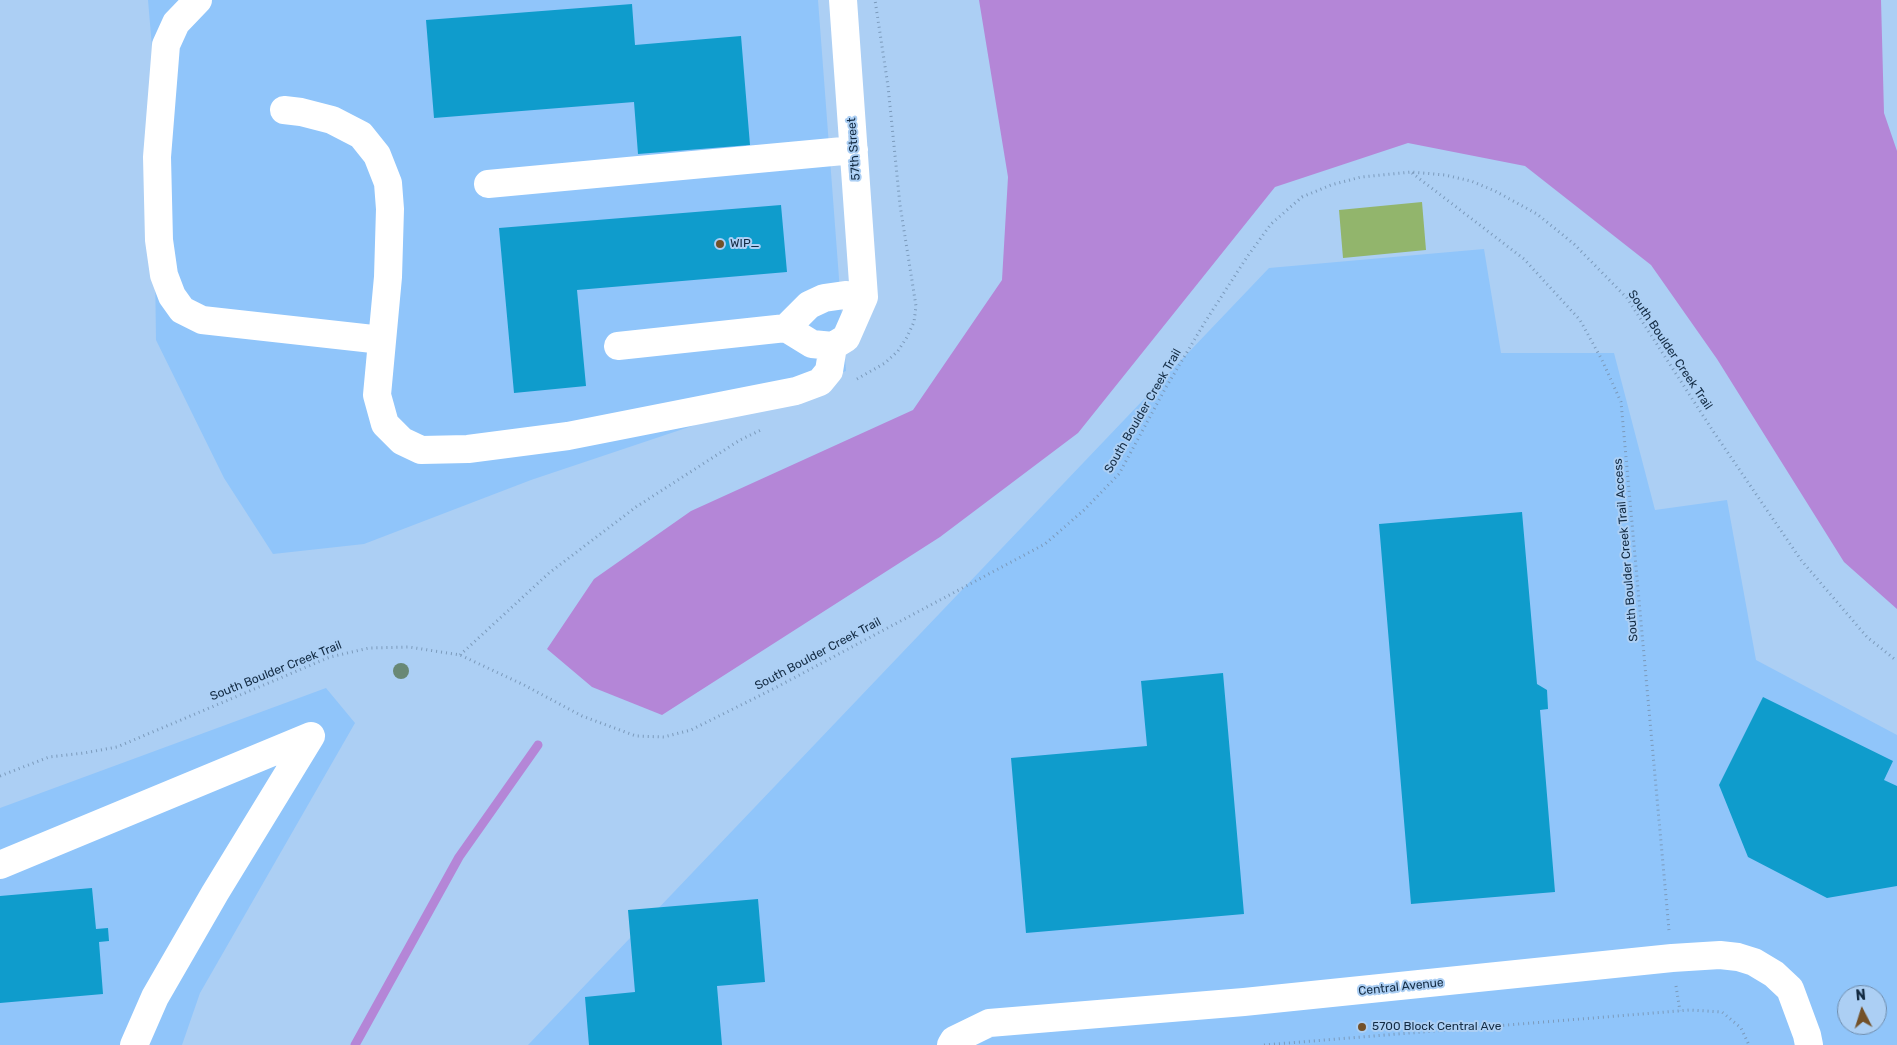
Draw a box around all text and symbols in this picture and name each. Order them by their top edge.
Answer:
street label: 57th Street [845,117,863,181]
place label: WIP_ [730,237,760,251]
marker: WIP_ [714,238,726,250]
street label: South Boulder Creek Trail [1625,288,1715,412]
street label: South Boulder Creek Trail [1102,346,1184,476]
street label: South Boulder Creek Trail Access [1611,458,1641,642]
street label: South Boulder Creek Trail [752,615,884,693]
street label: South Boulder Creek Trail [208,638,344,704]
street label: Central Avenue [1358,975,1444,999]
north arrow [1837,985,1887,1035]
text: N [1855,987,1866,1004]
place label: 5700 Block Central Ave [1372,1020,1501,1034]
marker: 5700 Block Central Ave [1356,1021,1368,1033]

